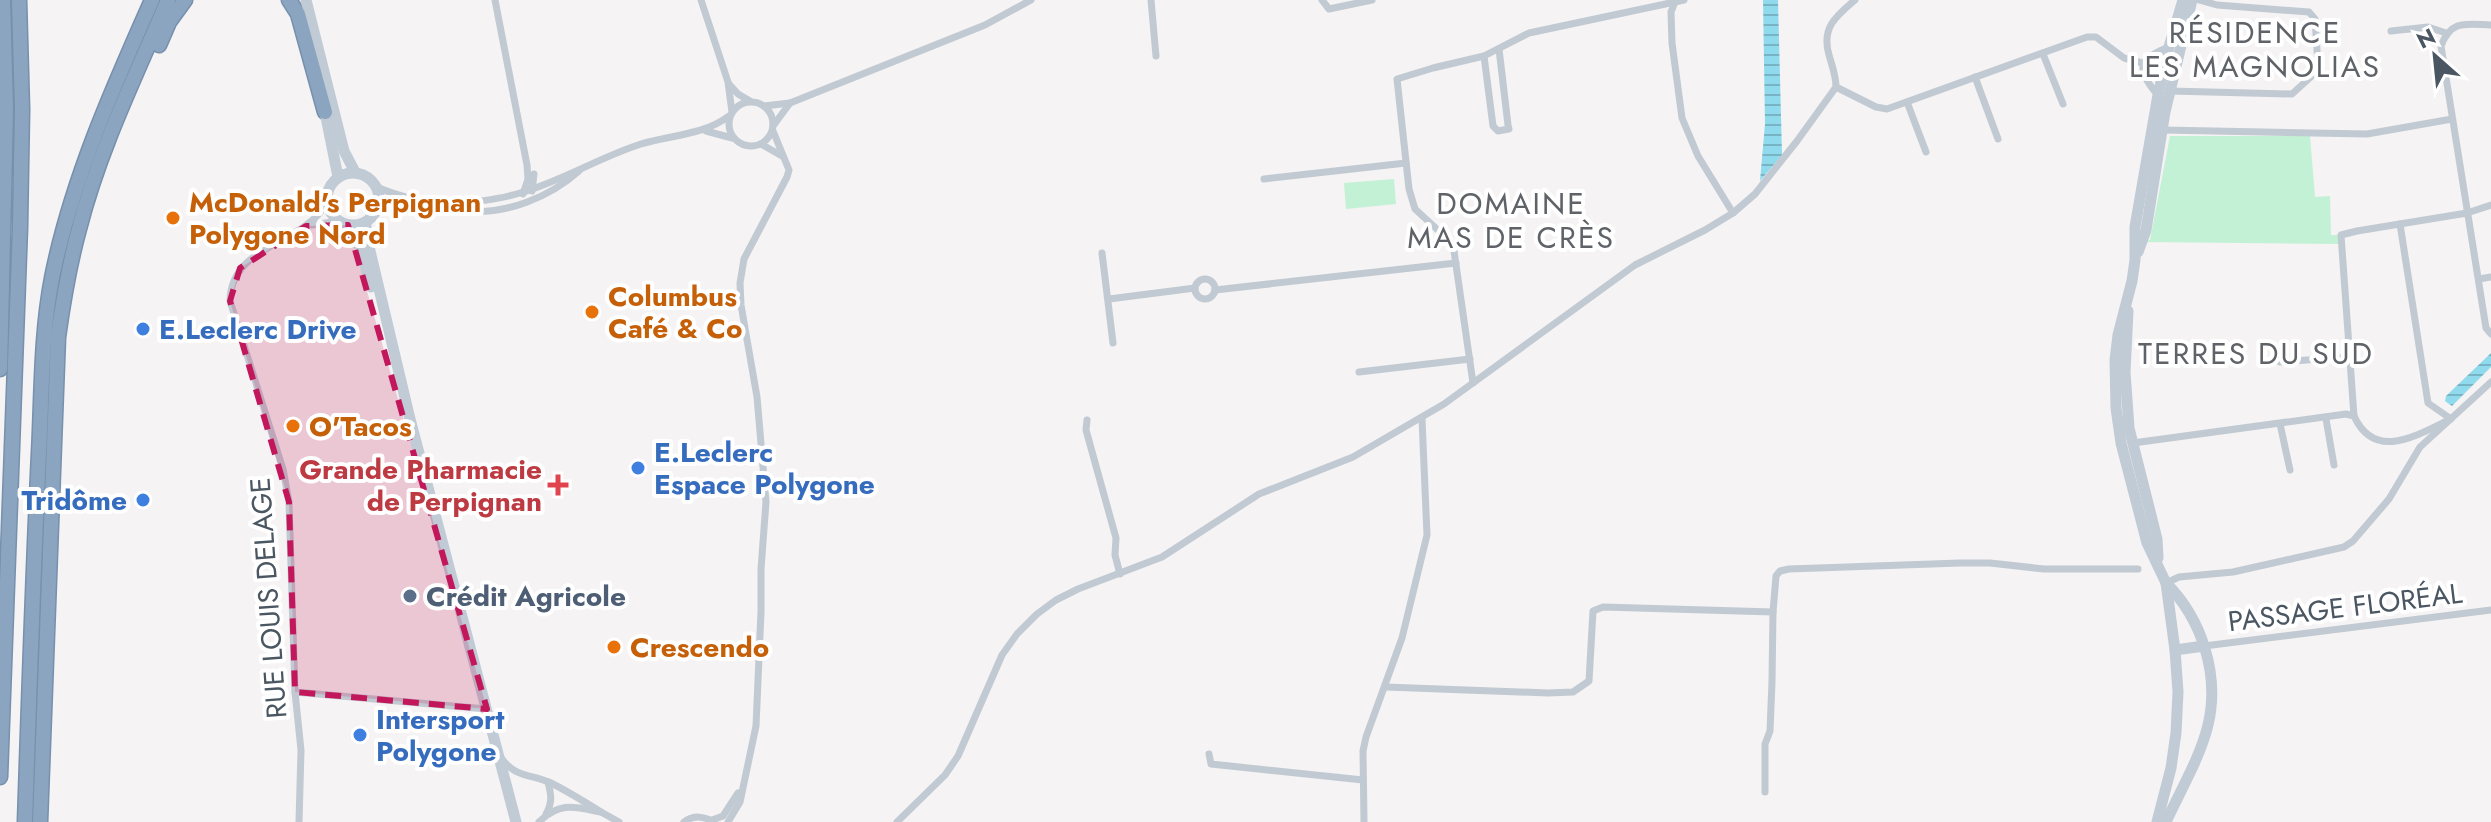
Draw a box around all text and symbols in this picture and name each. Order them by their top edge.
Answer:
district label: RÉSIDENCE LES MAGNOLIAS [2129,11,2381,88]
north arrow [2395,16,2475,96]
text: N [2411,20,2441,56]
place label: McDonald's Perpignan Polygone Nord [189,182,481,255]
district label: DOMAINE MAS DE CRÈS [1407,182,1615,259]
marker: McDonald's Perpignan Polygone Nord [164,209,182,227]
place label: Columbus Café & Co [608,276,742,349]
marker: Columbus Café & Co [583,303,601,321]
place label: E.Leclerc Drive [159,309,357,350]
marker: E.Leclerc Drive [134,320,152,338]
district label: TERRES DU SUD [2138,332,2374,375]
place label: O'Tacos [309,406,412,447]
marker: O'Tacos [284,417,302,435]
place label: E.Leclerc Espace Polygone [654,432,875,505]
place label: Grande Pharmacie de Perpignan [299,449,542,522]
marker: E.Leclerc Espace Polygone [629,459,647,477]
street label: RUE LOUIS DELAGE [240,476,297,720]
marker: Grande Pharmacie de Perpignan [549,476,567,494]
place label: Tridôme [21,480,127,521]
marker: Tridôme [134,491,152,509]
street label: PASSAGE FLORÉAL [2226,573,2465,642]
place label: Crédit Agricole [426,576,626,617]
marker: Crédit Agricole [401,587,419,605]
place label: Crescendo [630,627,769,668]
marker: Crescendo [605,638,623,656]
place label: Intersport Polygone [376,699,505,772]
marker: Intersport Polygone [351,726,369,744]

